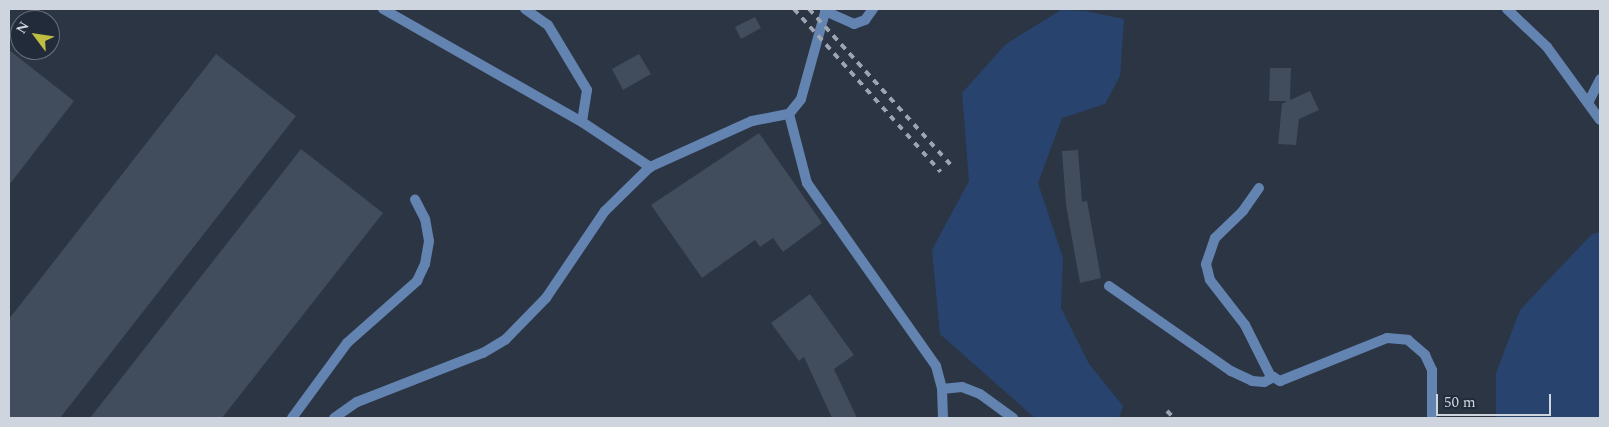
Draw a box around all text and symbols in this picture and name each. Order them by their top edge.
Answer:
north arrow [10,10,60,60]
text: N [11,17,35,38]
scale bar [1439,384,1554,416]
text: 50 m [1444,391,1476,414]

